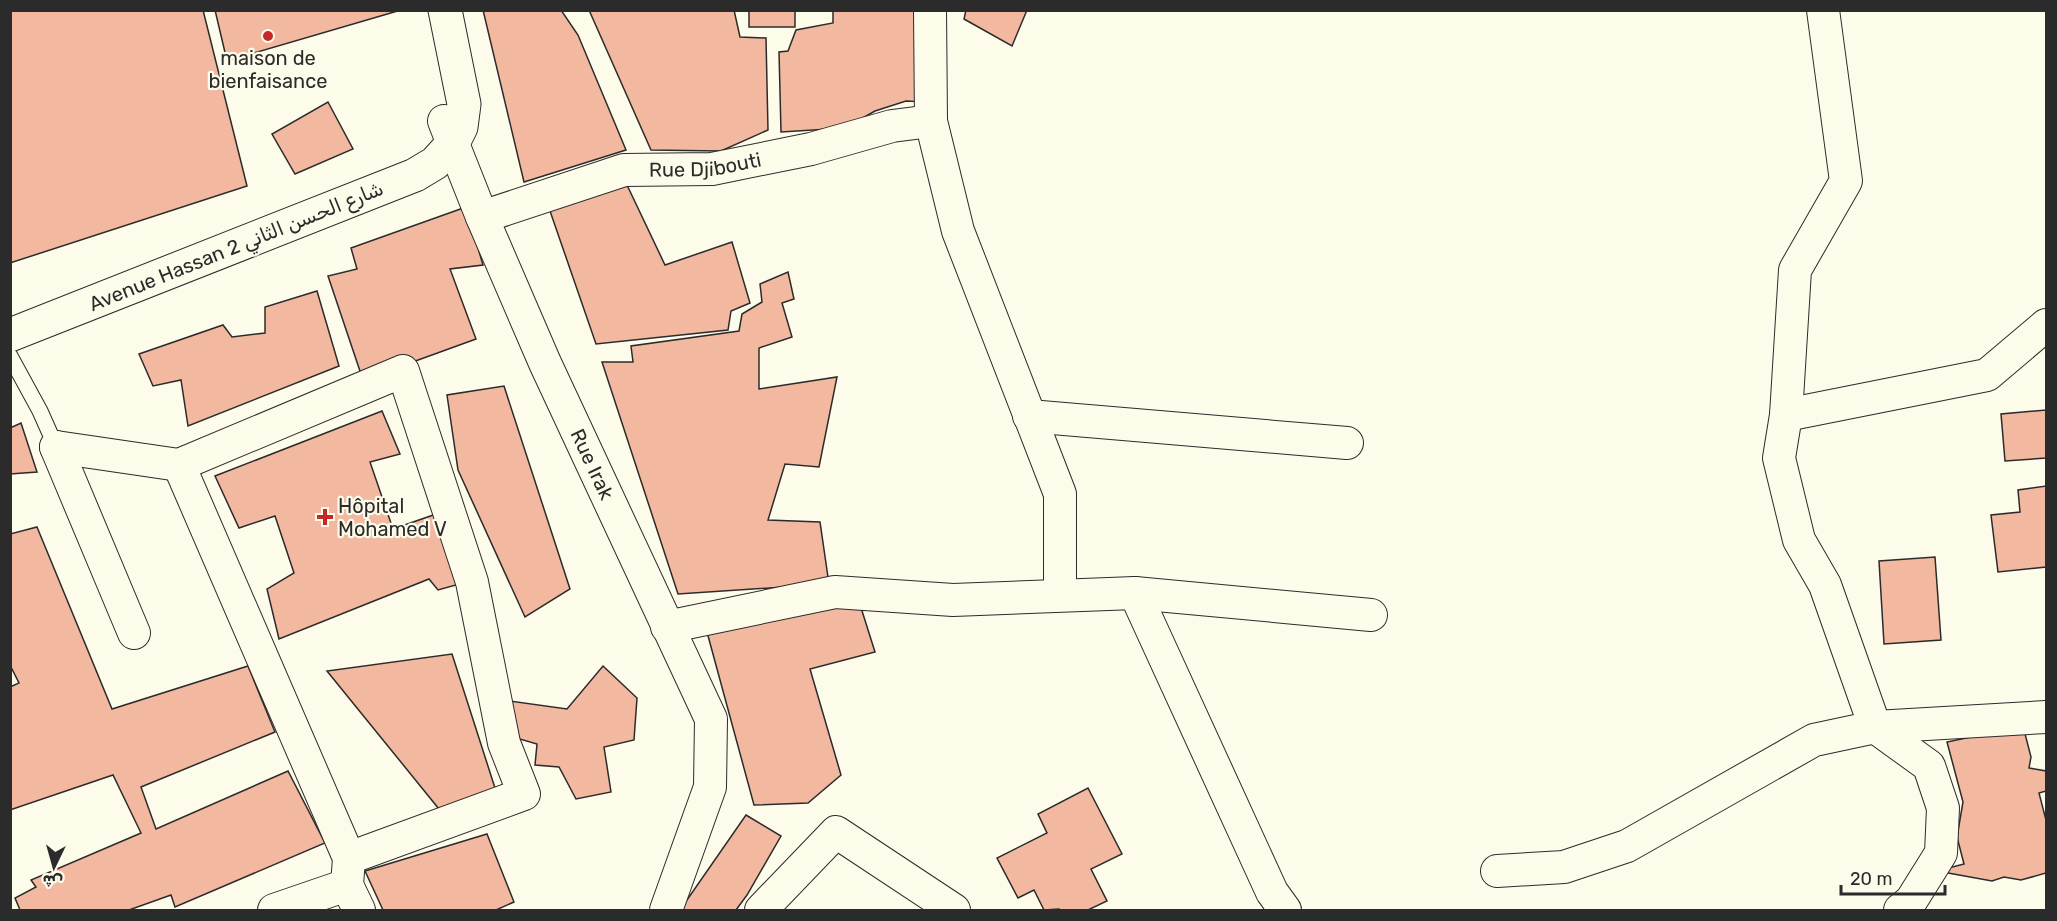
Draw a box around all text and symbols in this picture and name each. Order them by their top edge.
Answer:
marker: maison de bienfaisance [261,29,275,43]
place label: maison de bienfaisance [209,46,327,93]
street label: Rue Djibouti [649,147,763,182]
street label: Avenue Hassan 2 شارع الحسن الثاني [85,176,388,319]
street label: Rue Irak [565,425,619,504]
place label: Hôpital Mohamed V [338,494,447,541]
marker: Hôpital Mohamed V [316,508,334,526]
north arrow [24,837,84,897]
scale bar [1841,858,1944,896]
text: 20 m [1850,868,1892,890]
text: ش [42,871,64,892]

